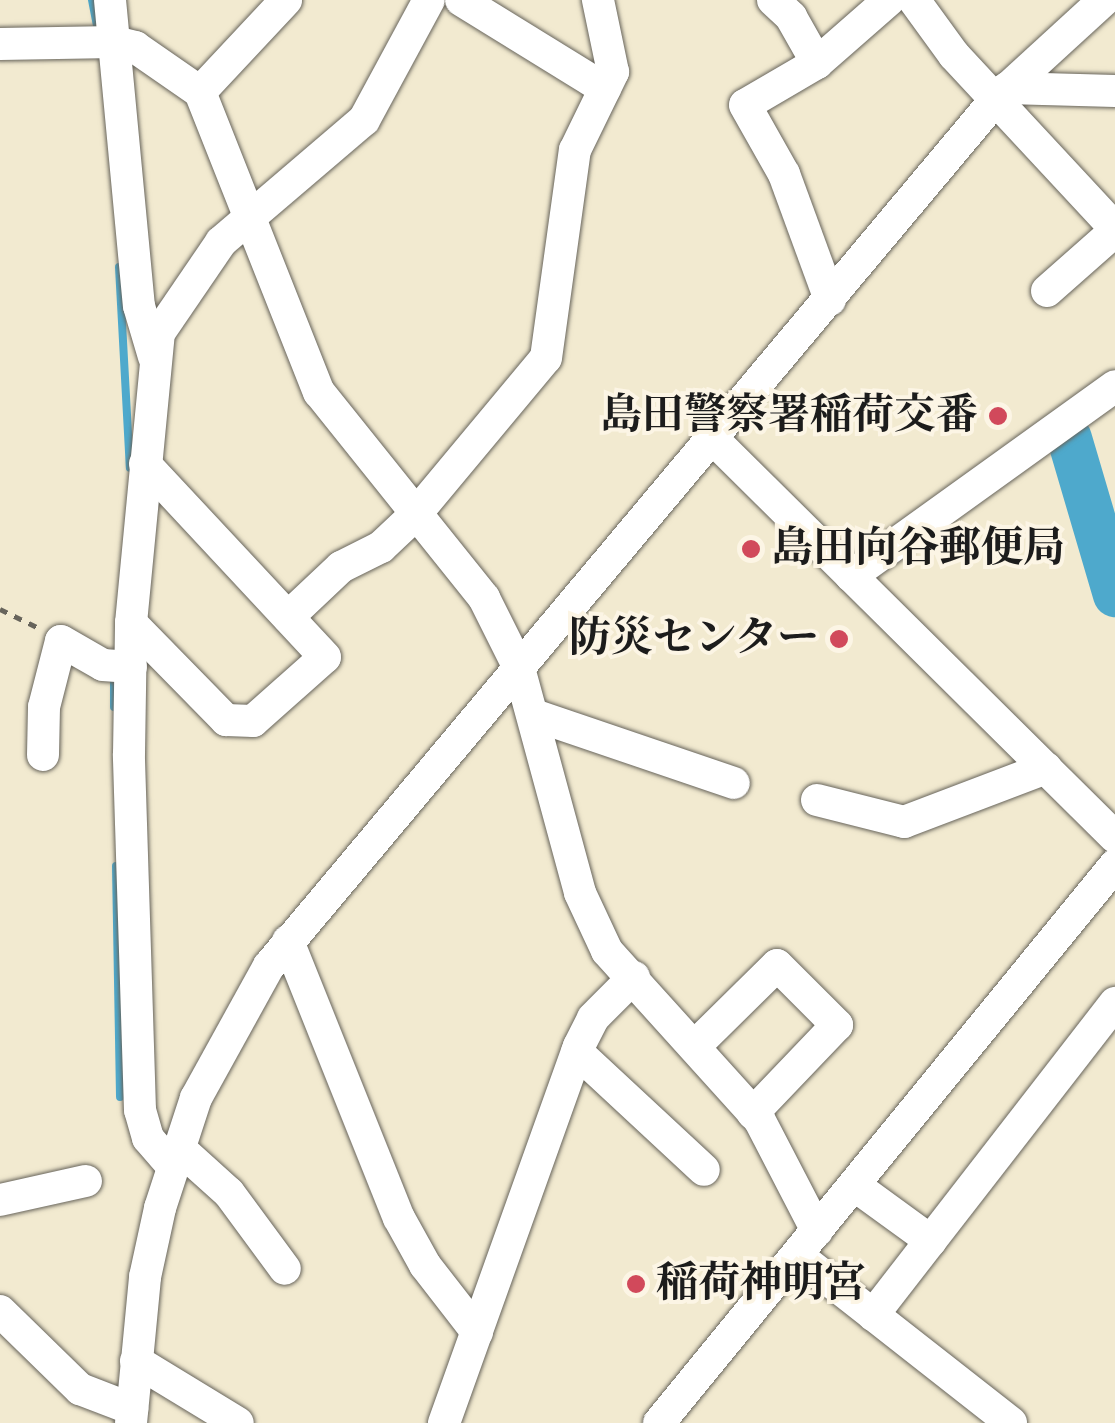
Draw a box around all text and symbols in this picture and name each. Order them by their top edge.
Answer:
place label: 島田警察署稲荷交番 [600,391,978,441]
marker: 島田警察署稲荷交番 [987,405,1009,427]
place label: 島田向谷郵便局 [771,524,1065,574]
marker: 島田向谷郵便局 [740,538,762,560]
place label: 防災センター [567,614,819,664]
marker: 防災センター [828,628,850,650]
place label: 稲荷神明宮 [656,1259,866,1309]
marker: 稲荷神明宮 [625,1273,647,1295]

